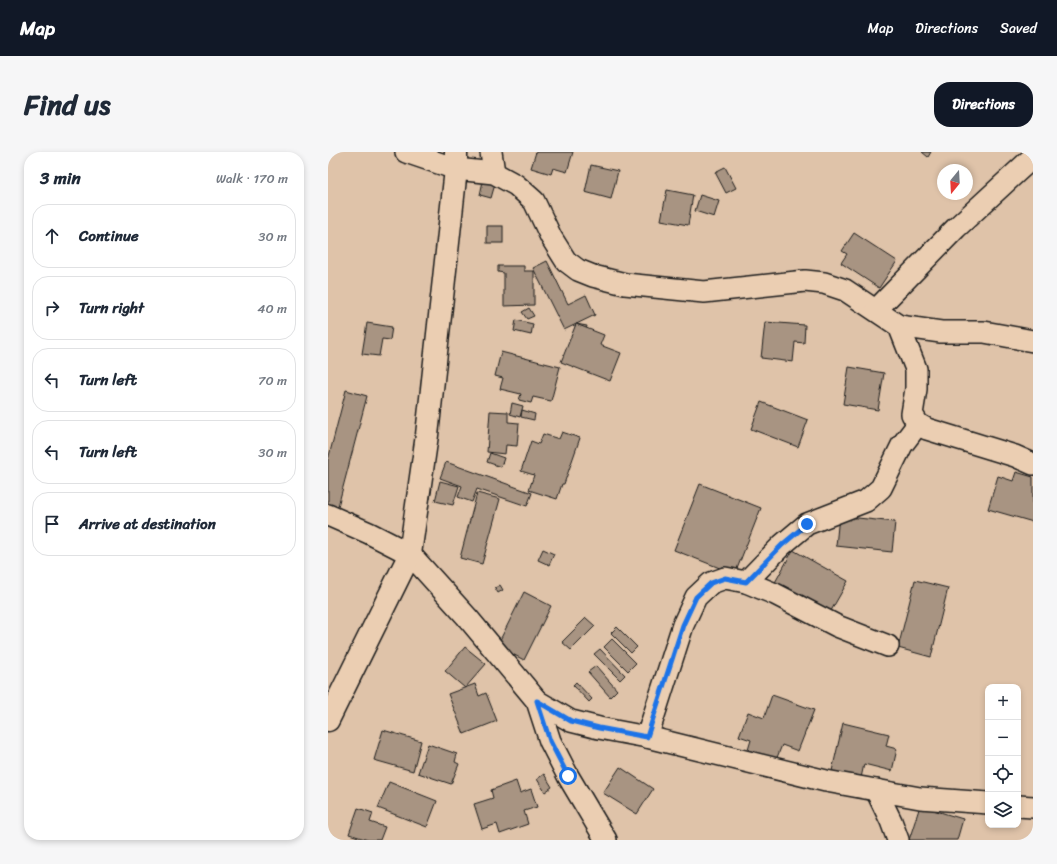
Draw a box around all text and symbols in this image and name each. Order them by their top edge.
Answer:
text: Map [20,12,55,45]
text: Map [867,16,893,41]
text: Directions [915,16,978,41]
text: Saved [1000,16,1037,41]
text: Find us [24,80,111,129]
button: Directions [934,82,1033,127]
text: 3 min [40,163,81,193]
north arrow [937,164,973,200]
text: Walk · 170 m [216,167,288,190]
text: Continue [79,223,139,249]
icon: ahead [41,225,63,247]
text: 30 m [258,225,287,248]
text: Turn right [79,295,144,321]
icon: right [41,297,63,319]
text: 40 m [257,297,287,320]
text: Turn left [79,367,137,393]
icon: left [41,369,63,391]
text: 70 m [258,369,287,392]
text: Turn left [79,439,137,465]
icon: left [41,441,63,463]
text: 30 m [258,441,287,464]
text: Arrive at destination [79,511,216,537]
icon: arrive [41,513,63,535]
route end [798,515,816,533]
map controls [985,684,1021,828]
button: + [985,684,1021,720]
button: − [985,720,1021,756]
button: locate [985,756,1021,792]
route start [559,767,577,785]
button: layers [985,792,1021,828]

